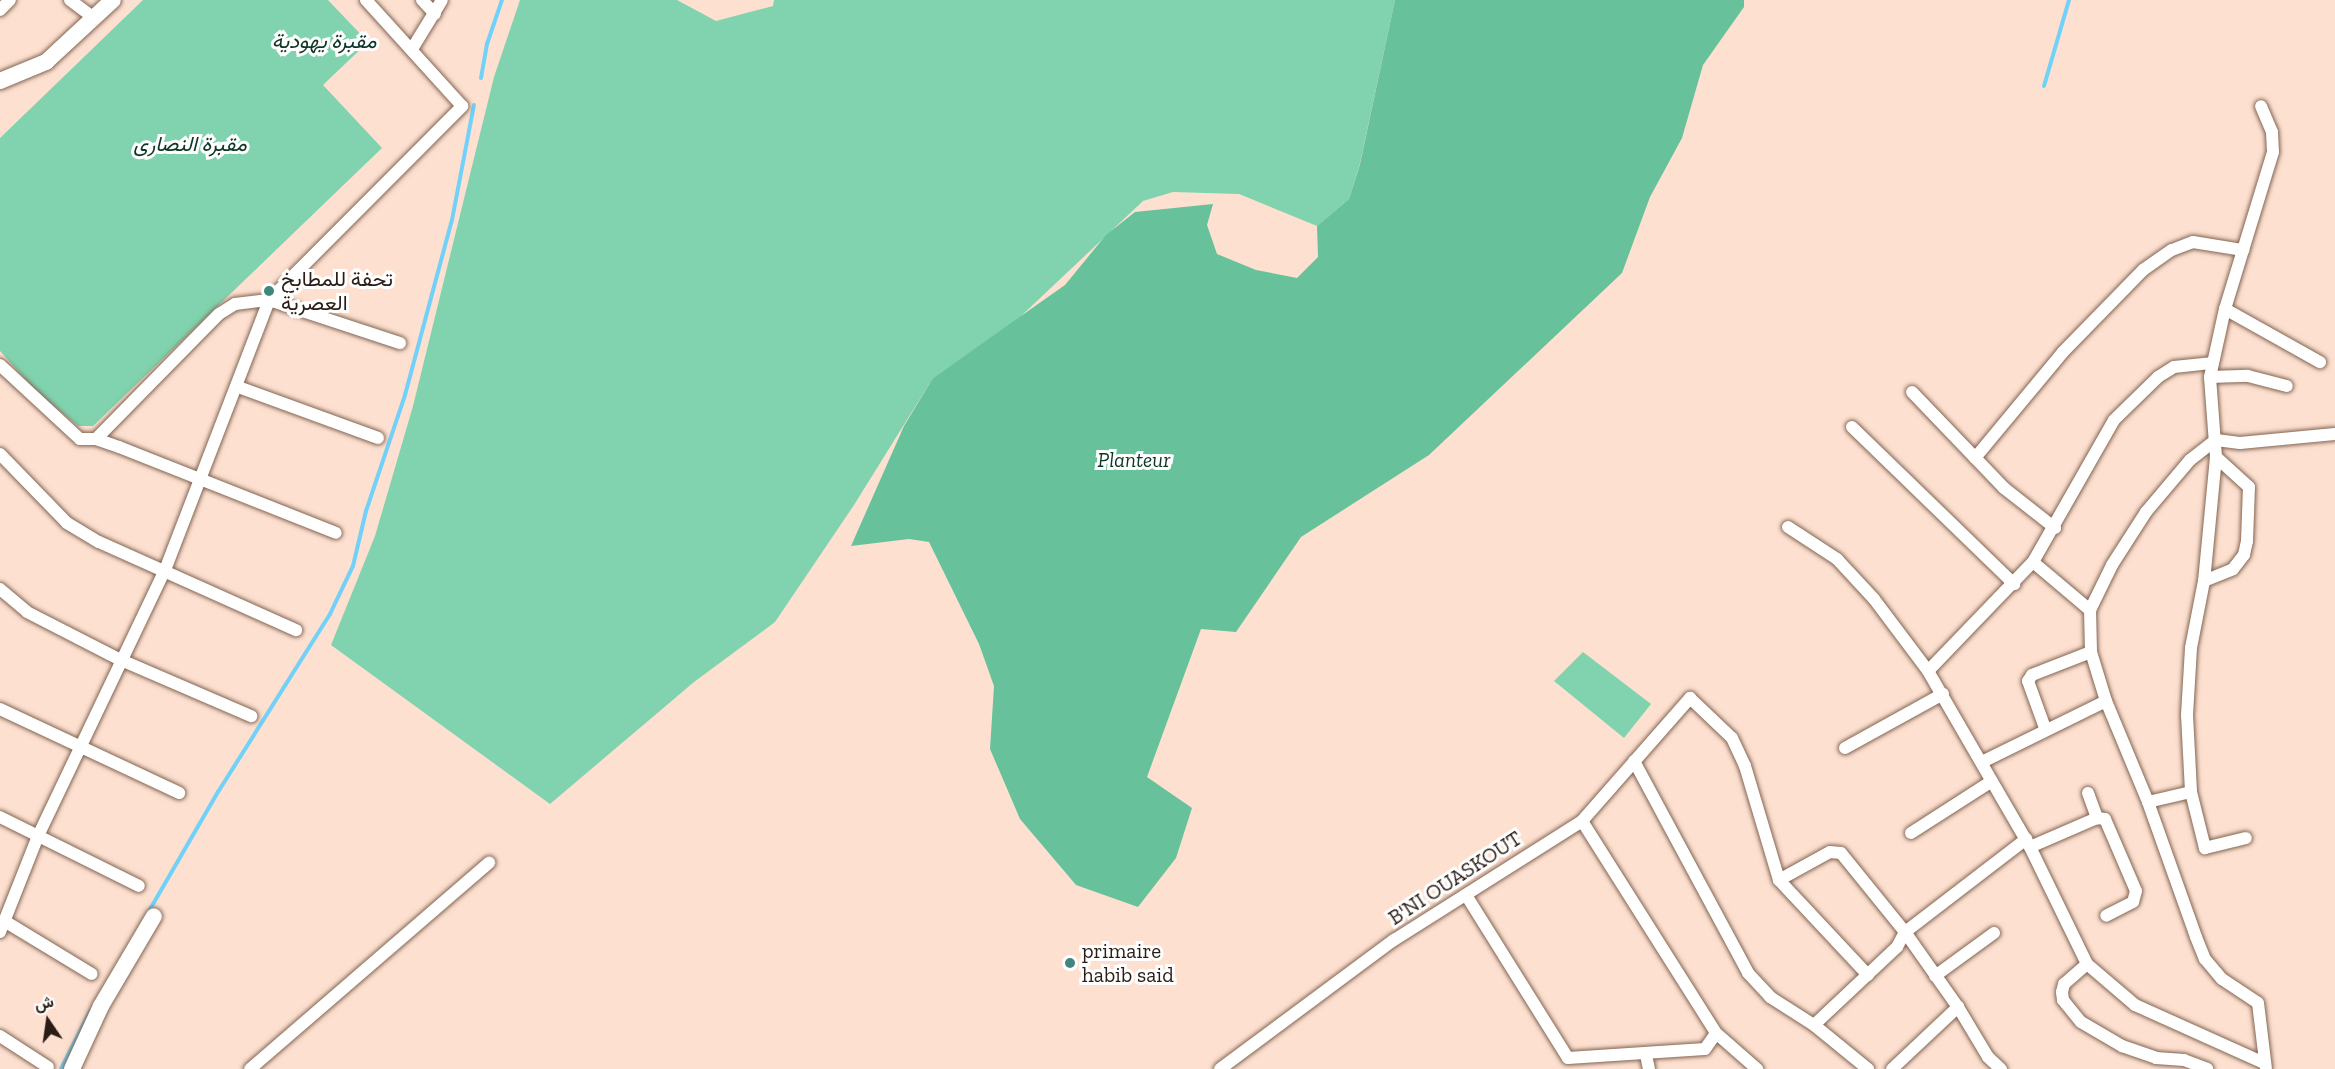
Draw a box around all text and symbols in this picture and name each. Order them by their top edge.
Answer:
park label: مقبرة يهودية [272,28,376,54]
park label: مقبرة النصارى [133,131,247,157]
place label: تحفة للمطابخ العصرية [281,266,393,316]
marker: تحفة للمطابخ العصرية [262,284,276,298]
park label: Planteur [1098,447,1170,473]
street label: B'NI OUASKOUT [1384,826,1526,930]
place label: primaire habib said [1082,938,1174,988]
marker: primaire habib said [1063,956,1077,970]
north arrow [18,991,78,1051]
text: ش [32,992,55,1014]

